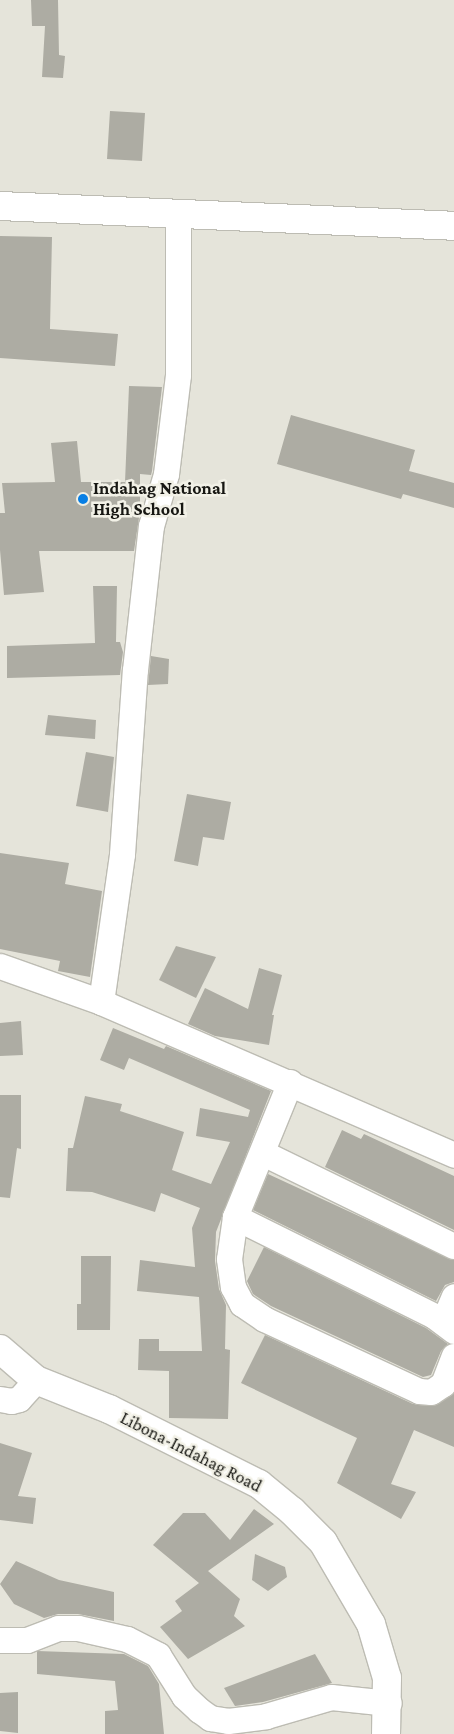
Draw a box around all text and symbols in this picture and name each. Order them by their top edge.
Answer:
place label: Indahag National High School [93,478,226,520]
marker: Indahag National High School [77,493,89,505]
street label: Libona-Indahag Road [117,1407,265,1497]

